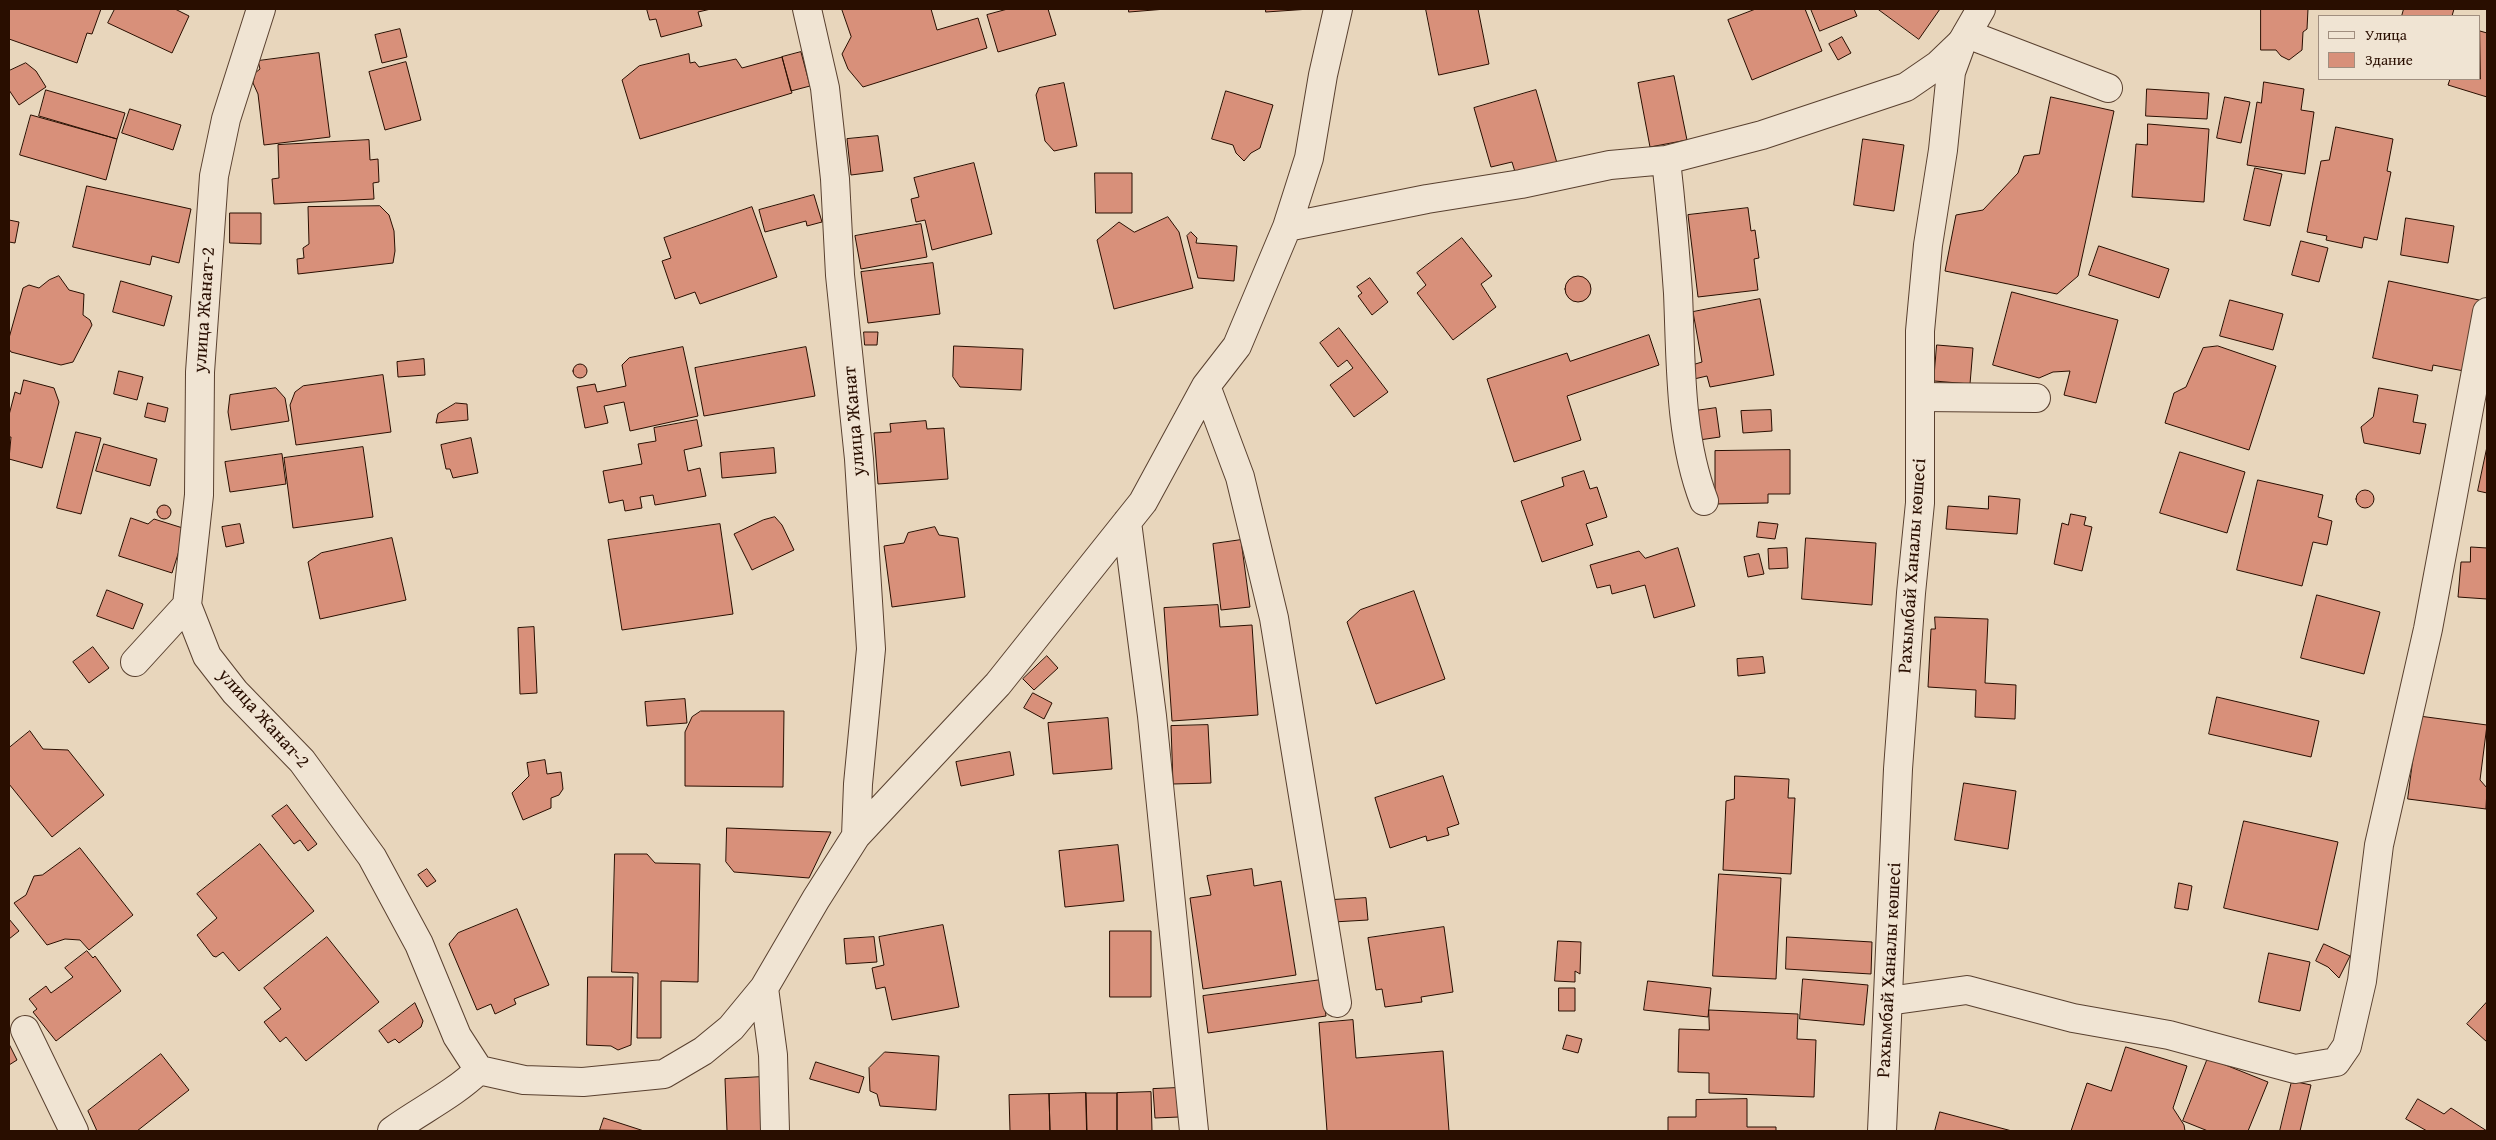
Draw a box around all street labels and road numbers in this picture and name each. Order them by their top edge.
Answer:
street label: улица Жанат-2 [189,246,221,374]
street label: улица Жанат [839,365,871,477]
street label: Рахымбай Ханалы көшесі [1894,458,1932,674]
street label: улица Жанат-2 [212,664,314,774]
street label: Рахымбай Ханалы көшесі [1873,862,1907,1078]

